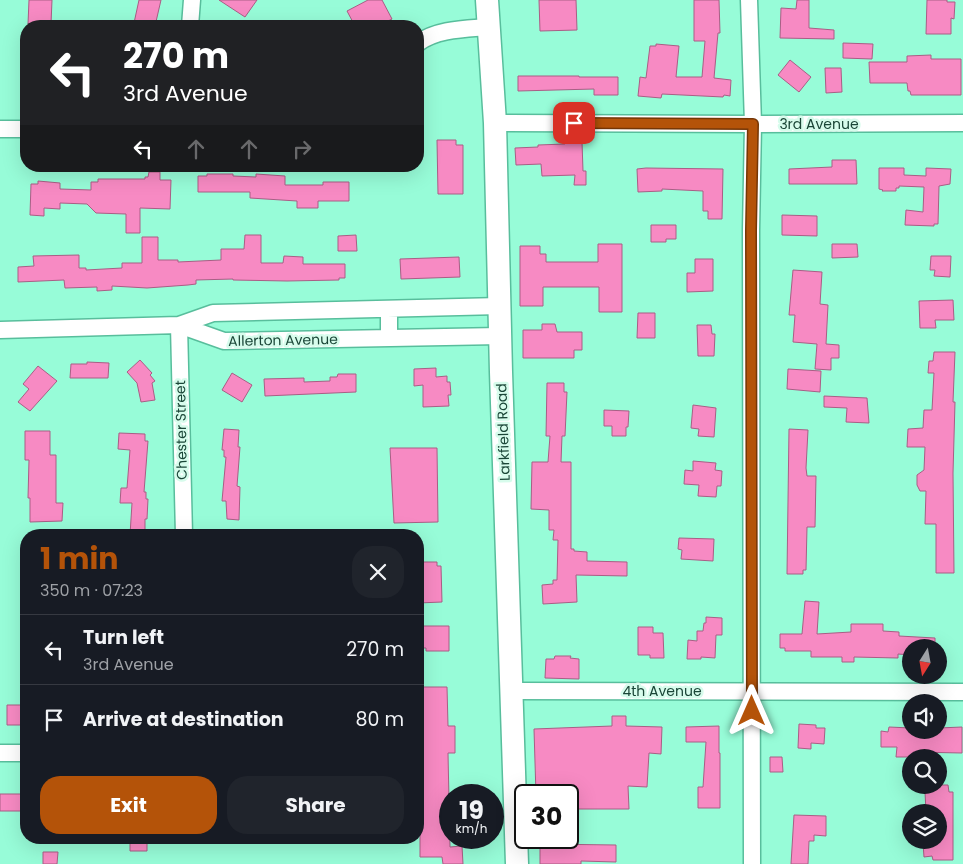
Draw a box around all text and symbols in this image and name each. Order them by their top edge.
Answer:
text: 270 m [123,31,229,80]
icon: left [40,40,105,105]
text: 3rd Avenue [123,78,248,109]
pin [553,102,595,144]
icon: arrive [560,109,588,137]
street label: 3rd Avenue [779,114,859,134]
icon: left [129,135,157,163]
icon: ahead [182,135,210,163]
icon: ahead [235,135,263,163]
icon: right [288,135,316,163]
street label: Allerton Avenue [228,329,338,351]
street label: Chester Street [170,380,192,480]
street label: Larkfield Road [491,383,515,481]
text: 1 min [40,537,118,580]
button: close [352,546,404,598]
text: 350 m · 07:23 [40,579,143,602]
text: Turn left [83,624,164,651]
icon: left [40,636,68,664]
text: 270 m [346,636,404,663]
north arrow [902,639,948,684]
map controls [902,639,947,849]
text: 3rd Avenue [83,653,174,676]
street label: 4th Avenue [622,681,702,701]
position arrow [725,684,777,736]
button: sound [902,694,947,739]
icon: arrive [40,706,68,734]
text: Arrive at destination [83,706,284,733]
text: 80 m [355,706,404,733]
button: search [902,749,947,794]
button: Exit [40,776,217,834]
button: Share [227,776,404,834]
speed limit sign: 30 [514,784,579,849]
text: 19 [459,793,484,828]
button: layers [902,804,947,849]
text: km/h [456,820,487,837]

